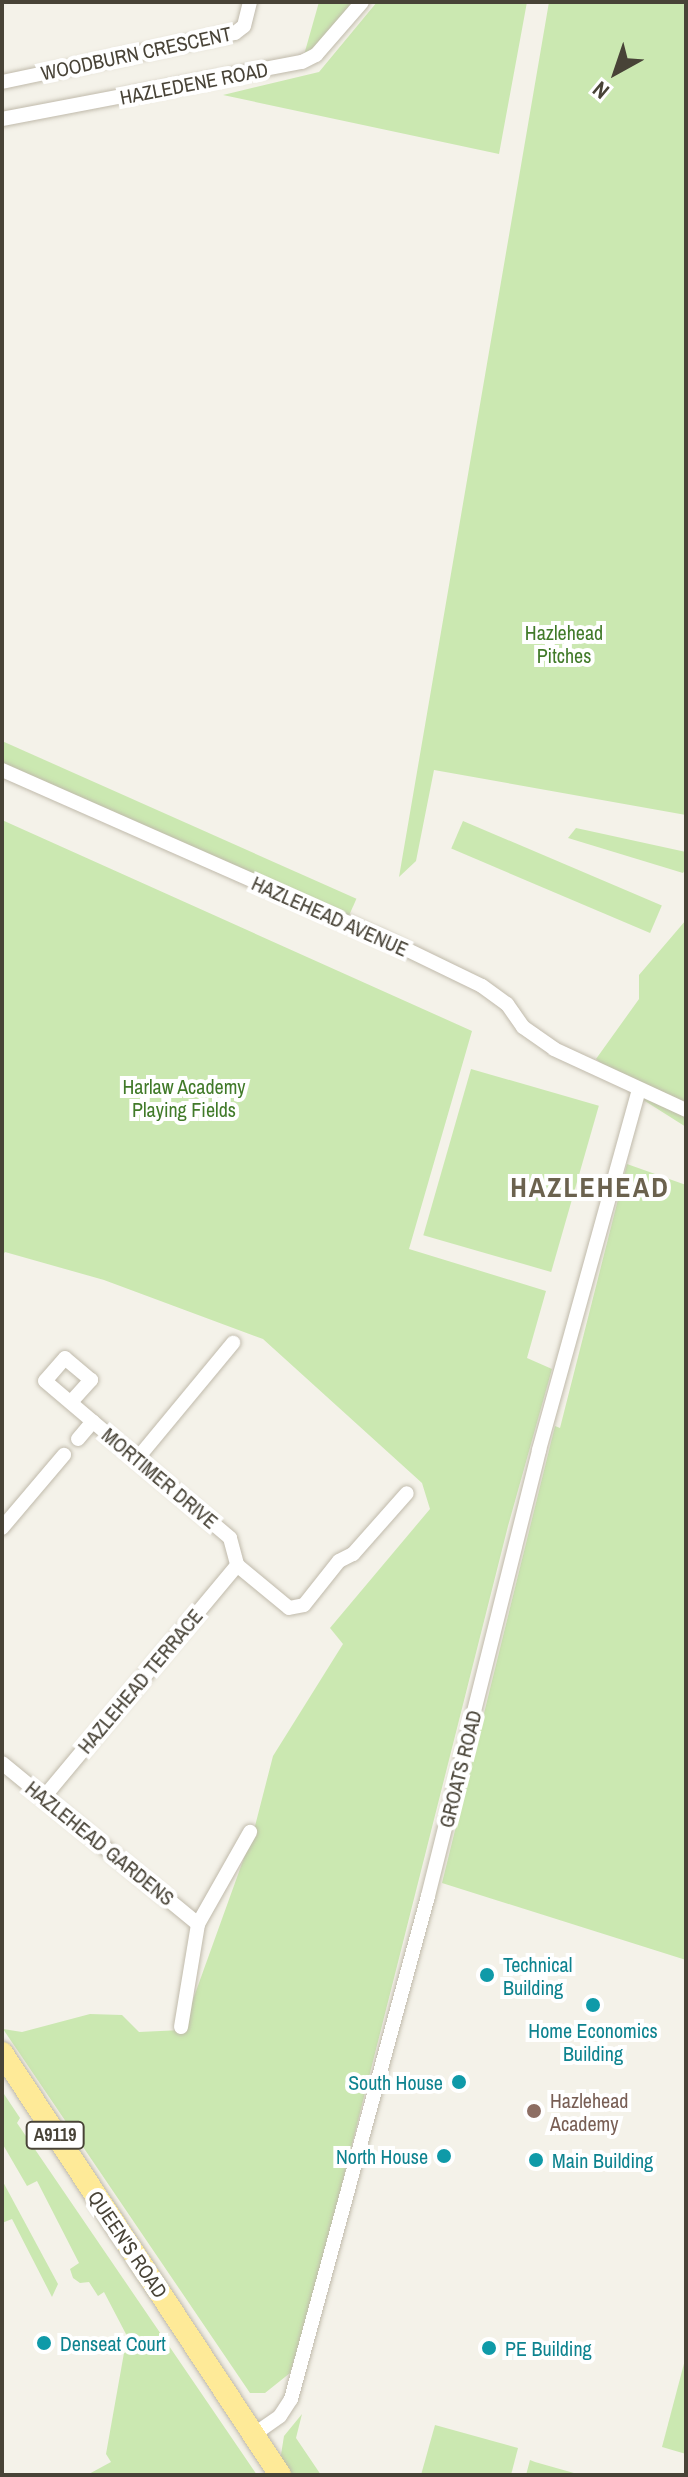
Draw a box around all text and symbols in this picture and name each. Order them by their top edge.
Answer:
street label: WOODBURN CRESCENT [39,21,233,85]
north arrow [576,32,656,112]
street label: HAZLEDENE ROAD [118,57,270,109]
text: N [586,75,615,106]
park label: Hazlehead Pitches [525,621,603,668]
street label: HAZLEHEAD AVENUE [248,871,412,961]
park label: Harlaw Academy Playing Fields [122,1074,246,1121]
district label: HAZLEHEAD [510,1170,670,1204]
street label: MORTIMER DRIVE [97,1423,223,1533]
street label: HAZLEHEAD TERRACE [73,1604,207,1758]
street label: GROATS ROAD [434,1708,486,1830]
street label: HAZLEHEAD GARDENS [21,1776,179,1910]
place label: Technical Building [503,1952,572,1999]
marker: Technical Building [478,1966,496,1984]
marker: Home Economics Building [584,1996,602,2014]
place label: Home Economics Building [528,2018,658,2065]
place label: South House [348,2070,443,2094]
marker: South House [450,2073,468,2091]
place label: Hazlehead Academy [550,2088,628,2135]
marker: Hazlehead Academy [525,2102,543,2120]
road number: A9119 [25,2121,85,2149]
place label: North House [336,2144,428,2168]
marker: North House [435,2147,453,2165]
place label: Main Building [552,2148,653,2172]
marker: Main Building [527,2151,545,2169]
street label: QUEEN'S ROAD [83,2186,173,2302]
place label: Denseat Court [60,2331,166,2355]
marker: Denseat Court [35,2334,53,2352]
place label: PE Building [505,2336,592,2360]
marker: PE Building [480,2339,498,2357]

